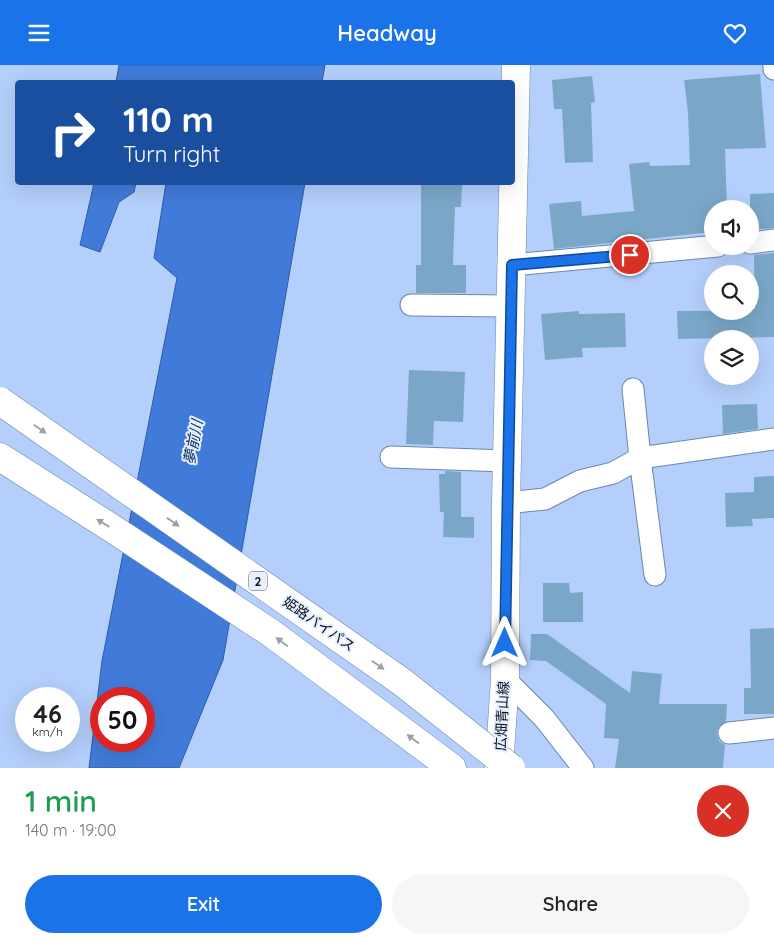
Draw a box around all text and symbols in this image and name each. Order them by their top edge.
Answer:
icon: menu [25,19,53,47]
text: Headway [337,19,437,47]
icon: heart [721,19,749,47]
text: 110 m [123,97,214,141]
icon: right [40,100,105,165]
text: Turn right [123,140,220,168]
map controls [704,200,759,385]
button: sound [704,200,759,255]
pin [609,234,651,276]
icon: arrive [616,241,644,269]
button: search [704,265,759,320]
button: layers [704,330,759,385]
water label: 夢前川 [179,416,207,466]
one-way arrow [33,424,47,434]
one-way arrow [166,517,180,527]
one-way arrow [97,518,110,527]
road number: 2 [249,571,267,591]
street label: 姫路バイパス [280,593,358,655]
position arrow [478,616,530,668]
one-way arrow [275,637,289,647]
one-way arrow [371,660,385,670]
street label: 広畑青山線 [491,681,513,751]
speed limit sign: 50 [90,687,155,752]
text: 46 [33,698,62,729]
text: km/h [32,724,63,739]
one-way arrow [407,733,420,744]
text: 1 min [25,782,97,820]
button: close [697,785,749,837]
text: 140 m · 19:00 [25,820,116,840]
button: Exit [25,875,382,933]
button: Share [392,875,749,933]

